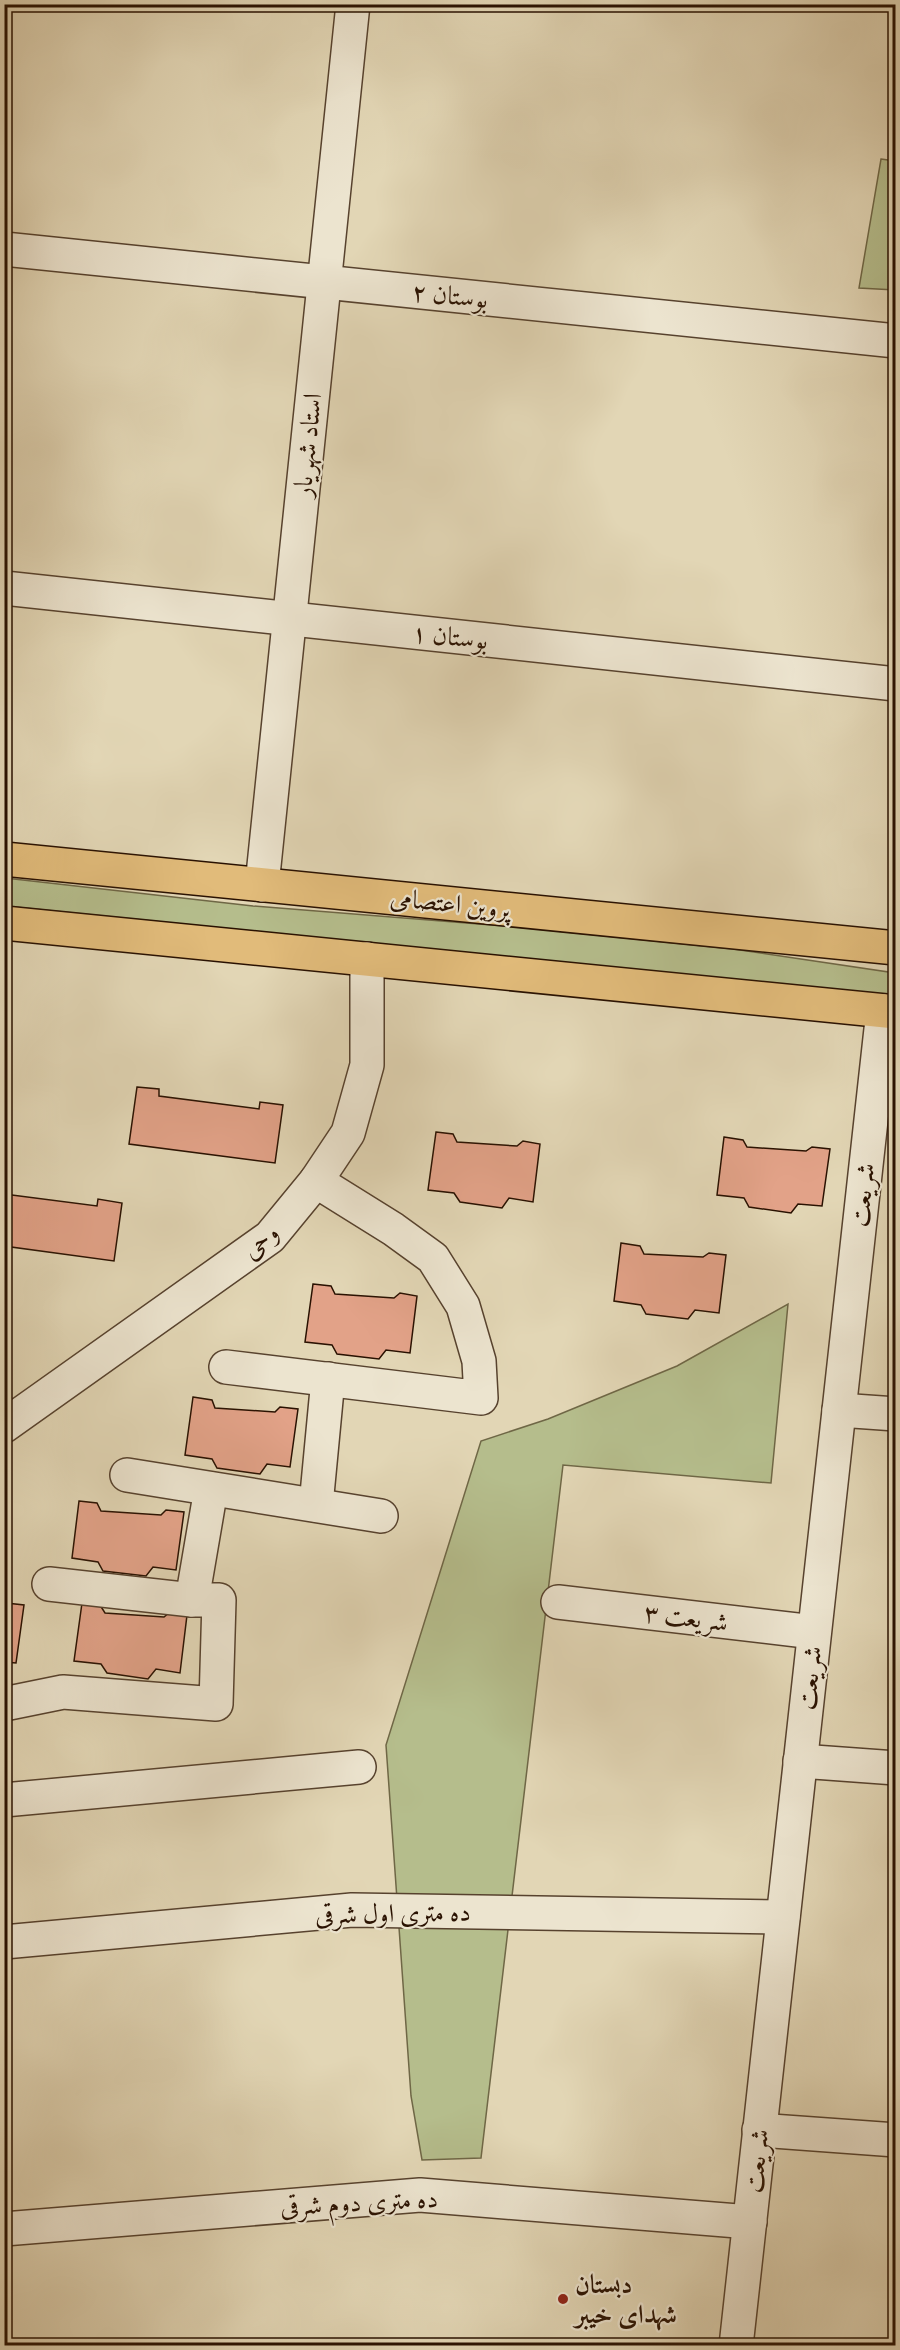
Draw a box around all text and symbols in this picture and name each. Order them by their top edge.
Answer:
street label: بوستان ۲ [410,276,490,317]
street label: استاد شهریار [286,392,330,502]
street label: بوستان ۱ [410,617,490,658]
street label: پروین اعتصامی [388,882,514,927]
street label: شریعت [844,1162,883,1229]
street label: وحی [236,1217,286,1267]
street label: شریعت ۳ [642,1597,730,1640]
street label: شریعت [791,1645,830,1712]
street label: ده متری اول شرقی [315,1897,471,1932]
street label: شریعت [738,2128,777,2195]
street label: ده متری دوم شرقی [279,2183,439,2229]
place label: دبستان شهدای خیبر [572,2269,677,2332]
marker: دبستان شهدای خیبر [556,2292,570,2306]

